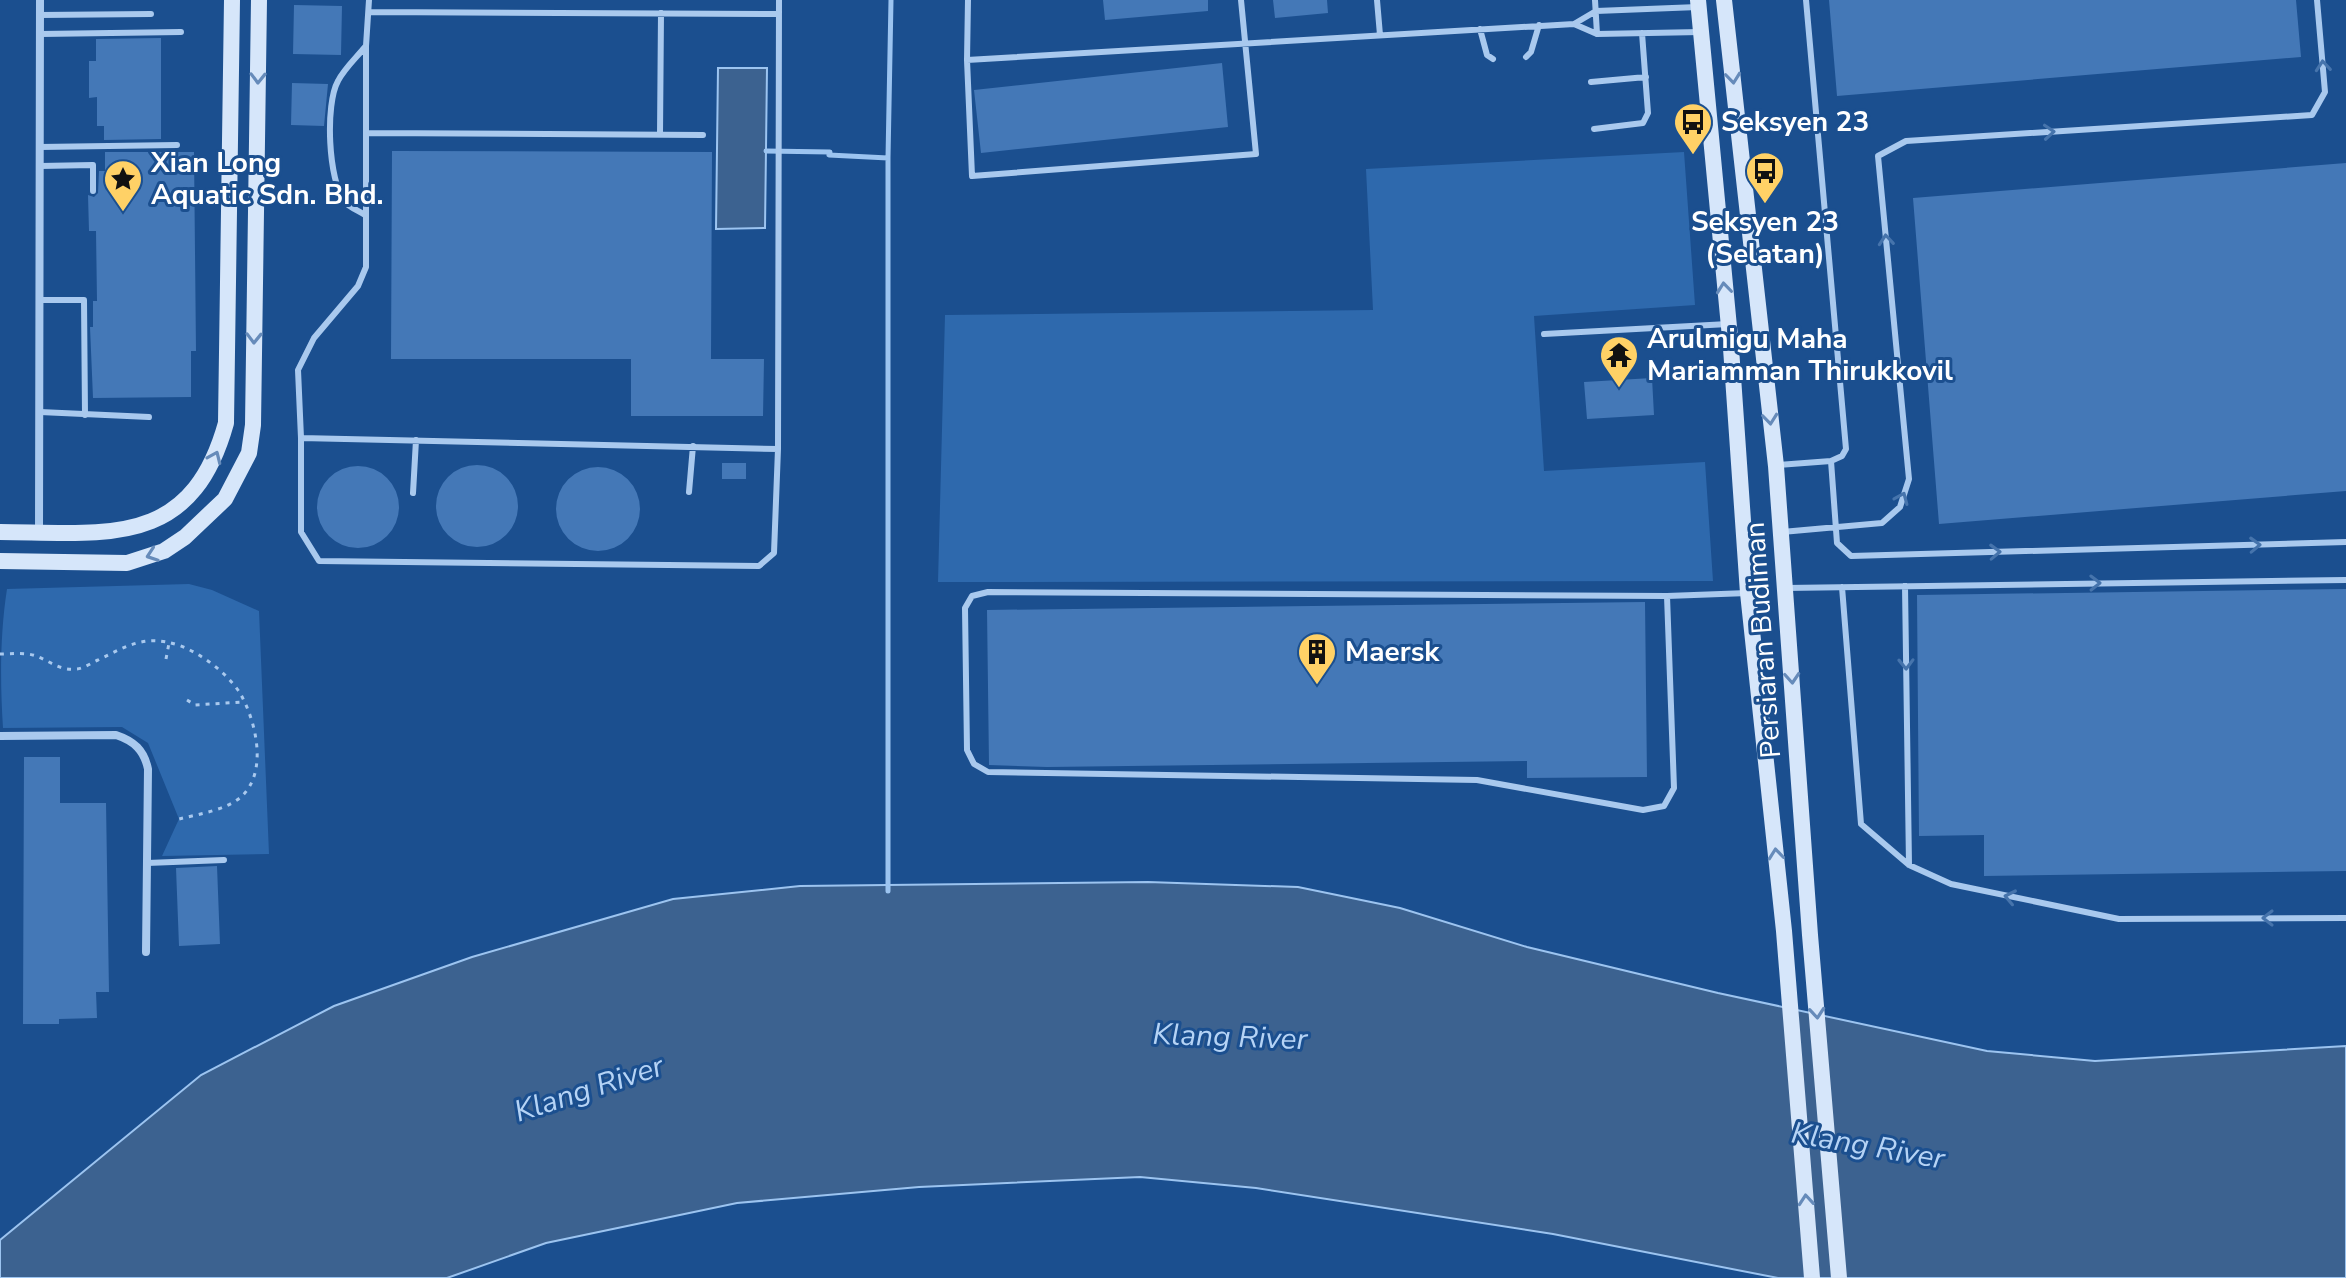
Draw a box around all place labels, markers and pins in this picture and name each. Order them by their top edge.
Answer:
bus stop icon: Seksyen 23 [1672,101,1714,156]
place label: Seksyen 23 [1721,103,1869,141]
place label: Xian Long Aquatic Sdn. Bhd. [150,144,383,214]
bus stop icon: Seksyen 23 (Selatan) [1744,150,1786,205]
place icon: Xian Long Aquatic Sdn. Bhd. [102,158,144,213]
place label: Seksyen 23 (Selatan) [1691,203,1839,273]
place label: Arulmigu Maha Mariamman Thirukkovil [1647,320,1953,390]
temple icon: Arulmigu Maha Mariamman Thirukkovil [1598,334,1640,389]
building icon: Maersk [1296,631,1338,686]
place label: Maersk [1345,633,1440,671]

